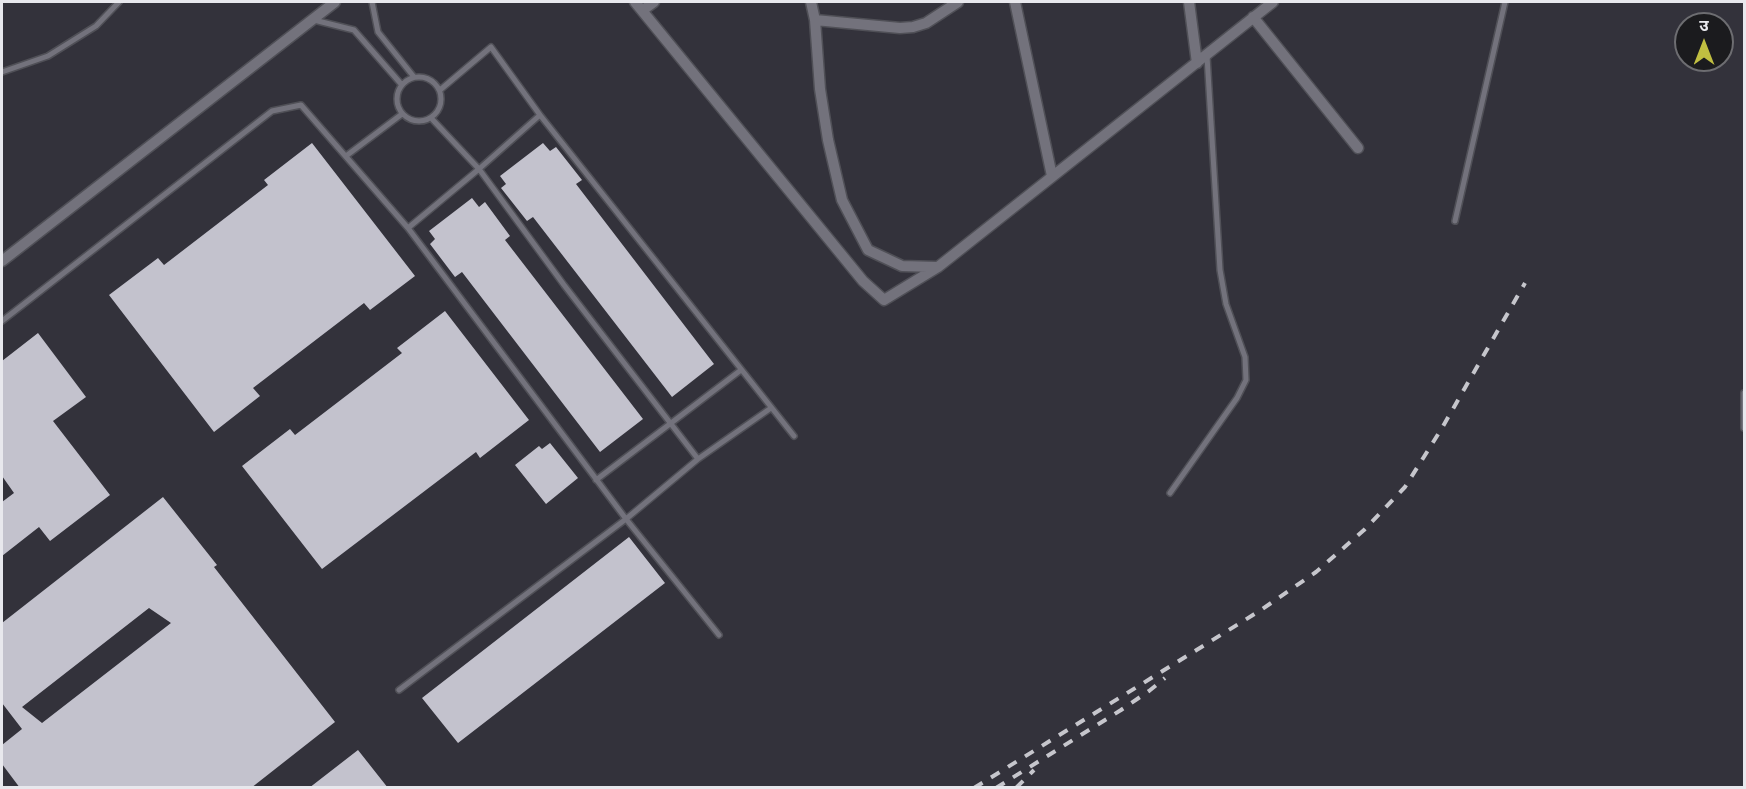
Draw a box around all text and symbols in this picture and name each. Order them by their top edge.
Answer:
north arrow [1674,12,1734,72]
text: उ [1699,16,1709,35]

